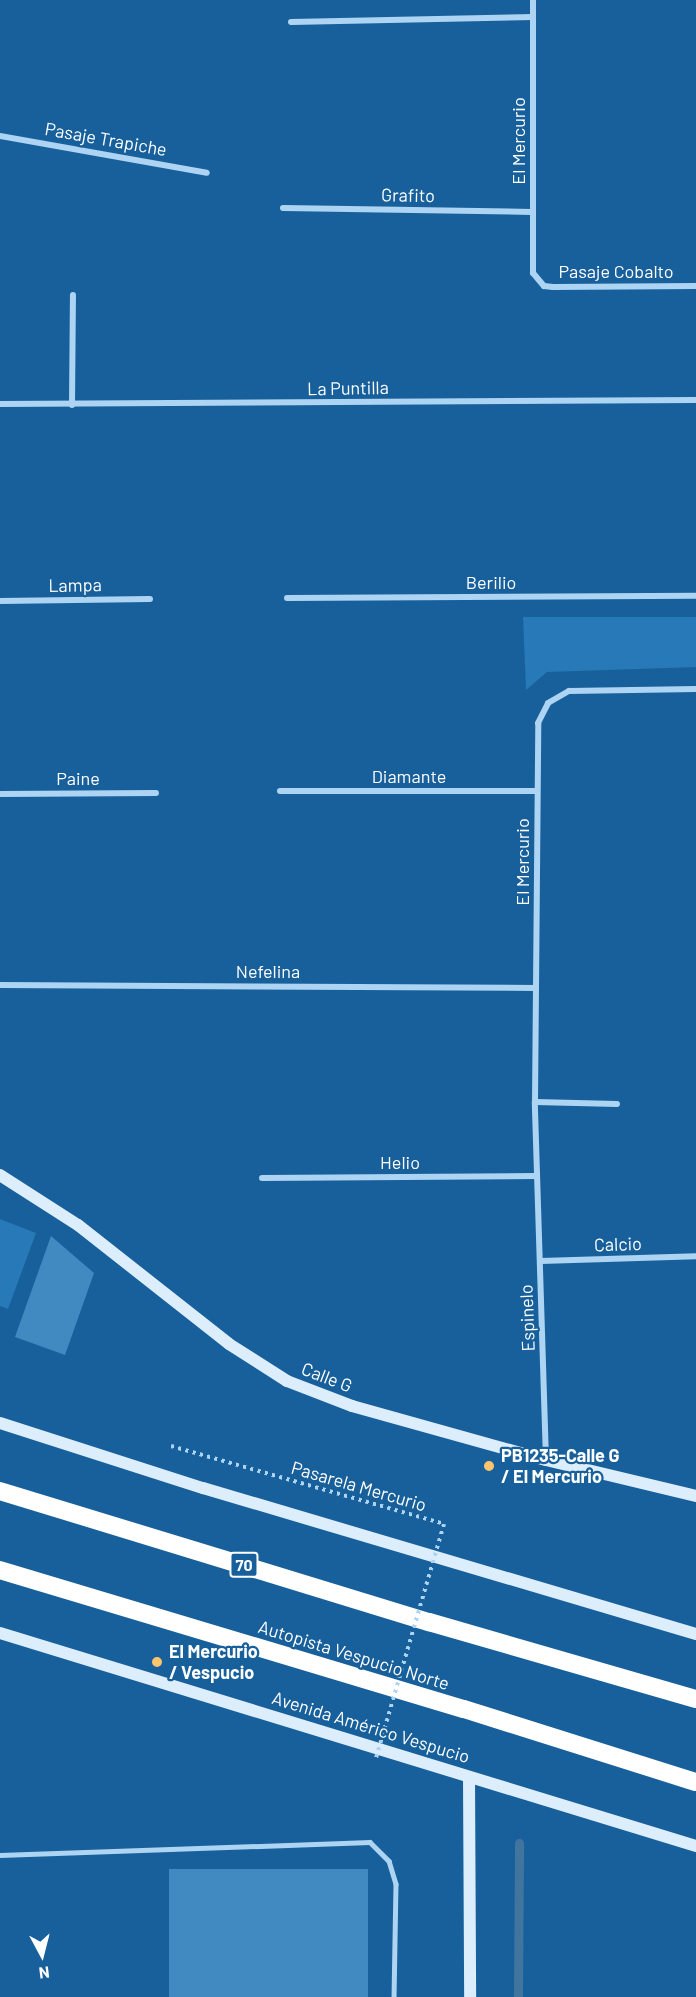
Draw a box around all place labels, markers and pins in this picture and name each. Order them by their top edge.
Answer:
place label: PB1235-Calle G / El Mercurio [501,1445,620,1488]
marker: PB1235-Calle G / El Mercurio [482,1459,496,1473]
place label: El Mercurio / Vespucio [169,1641,258,1684]
marker: El Mercurio / Vespucio [150,1655,164,1669]

